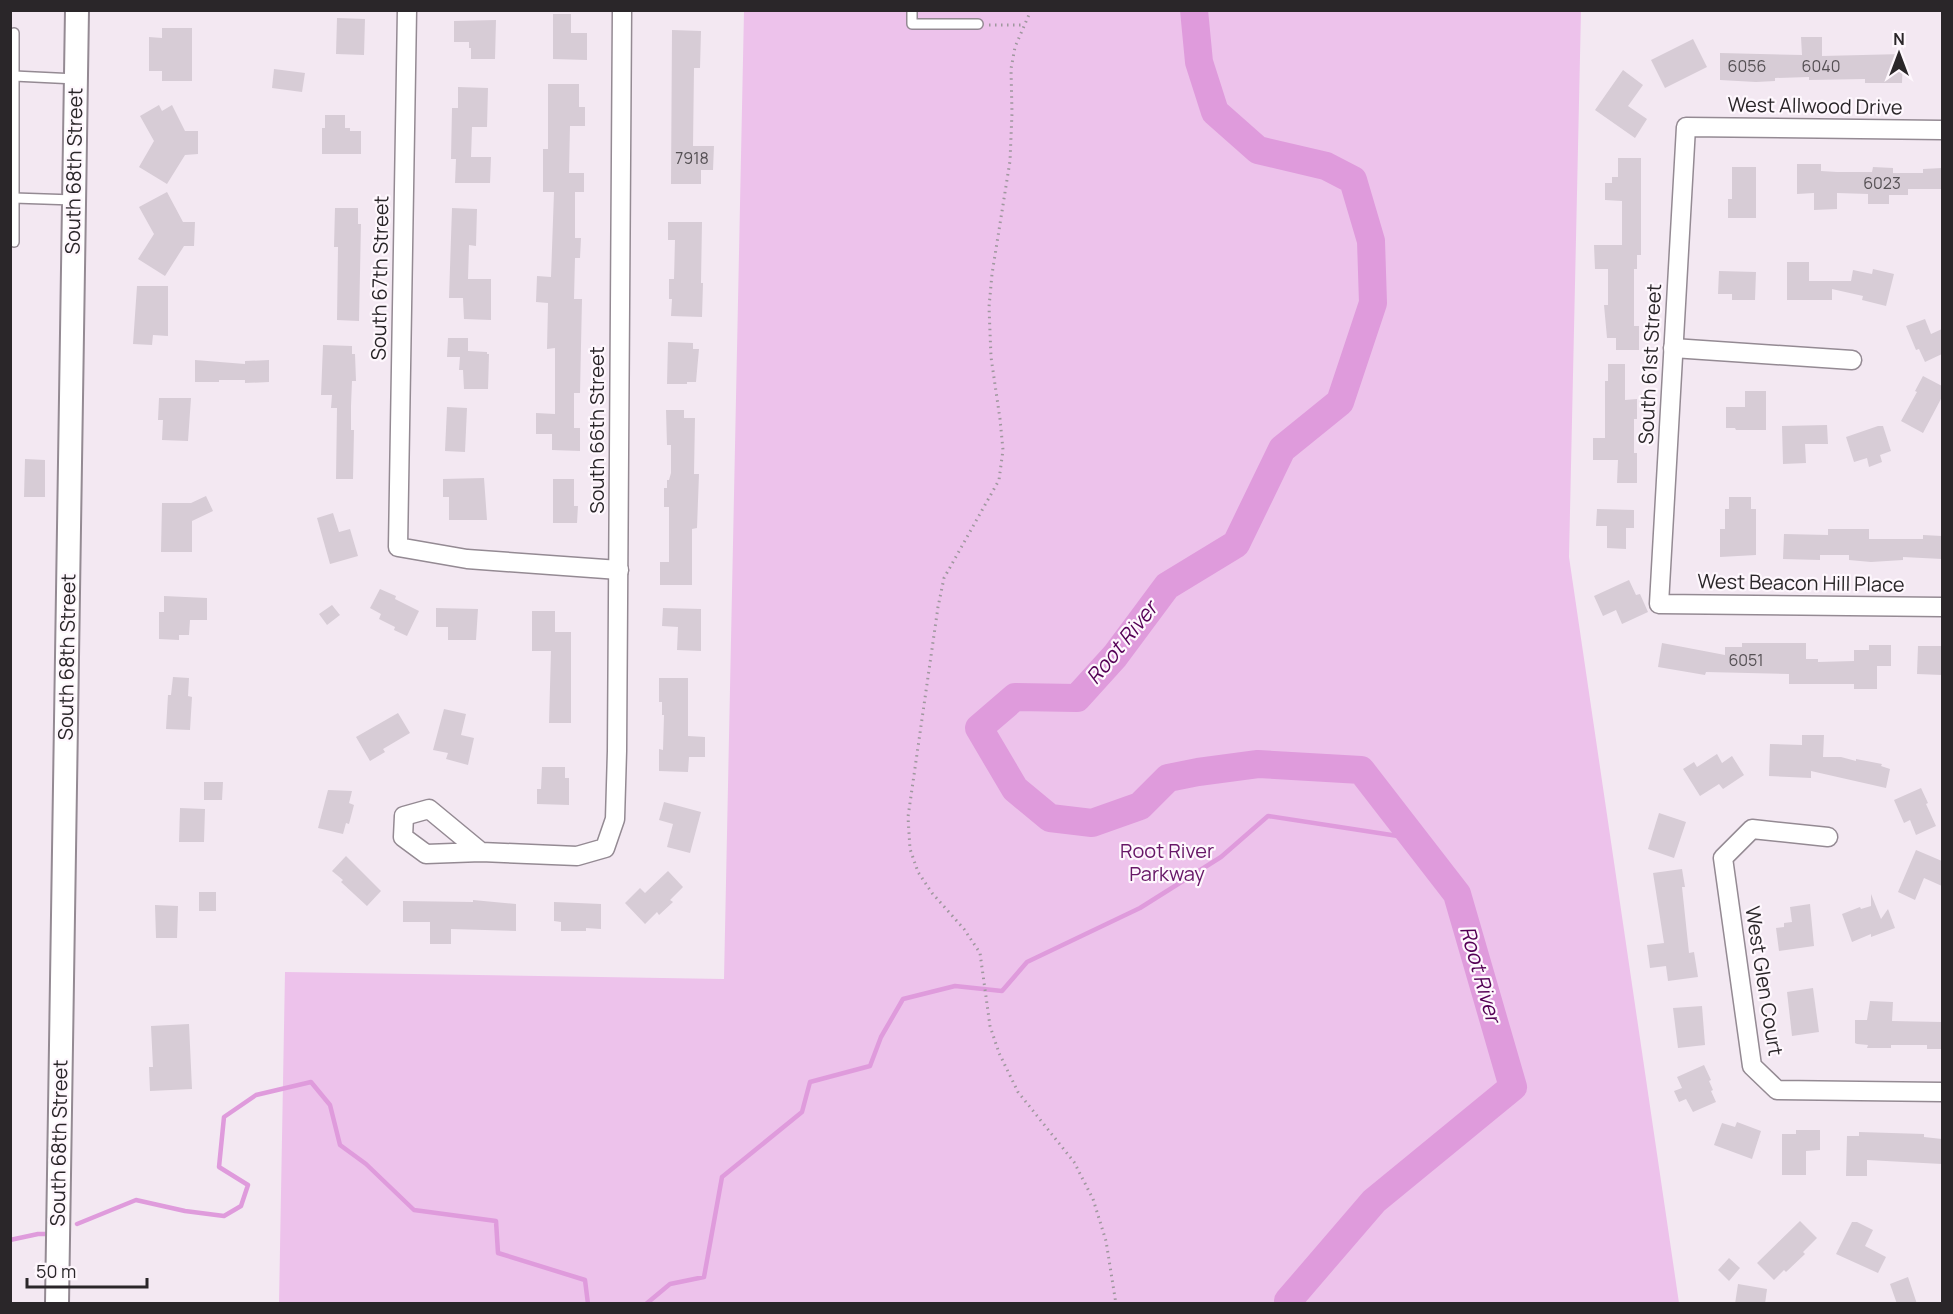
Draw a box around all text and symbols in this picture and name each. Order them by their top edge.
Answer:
north arrow [1869,24,1929,84]
text: N [1893,28,1905,50]
house number: 6056 [1728,55,1766,77]
house number: 6040 [1802,55,1840,77]
street label: South 68th Street [59,87,88,255]
street label: West Allwood Drive [1727,90,1903,121]
house number: 7918 [675,147,709,169]
house number: 6023 [1863,172,1901,194]
street label: South 67th Street [365,195,394,361]
street label: South 61st Street [1632,283,1667,445]
street label: South 66th Street [583,346,610,514]
street label: West Beacon Hill Place [1697,567,1905,598]
street label: South 68th Street [52,573,81,741]
water label: Root River [1079,593,1165,690]
house number: 6051 [1728,649,1764,671]
park label: Root River Parkway [1120,837,1214,887]
street label: West Glen Court [1739,904,1790,1058]
water label: Root River [1454,922,1509,1027]
street label: South 68th Street [44,1059,73,1227]
scale bar [27,1251,147,1289]
text: 50 m [36,1259,76,1283]

